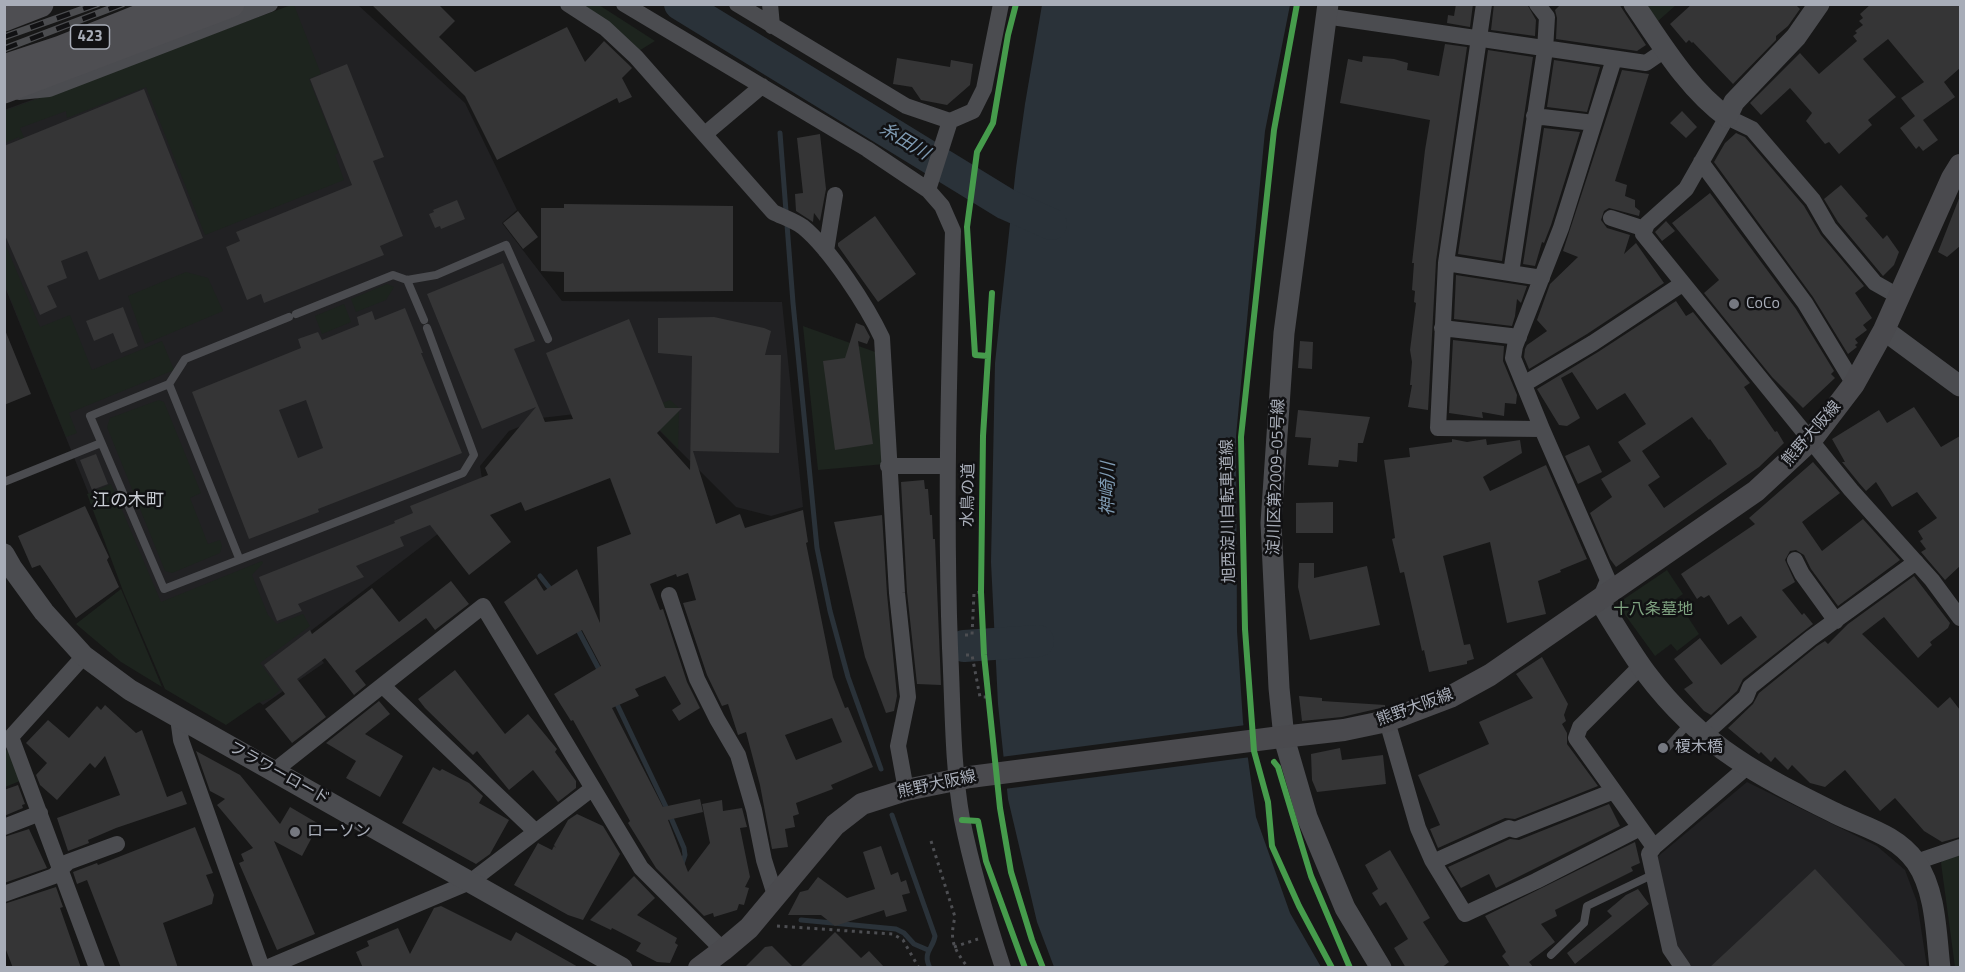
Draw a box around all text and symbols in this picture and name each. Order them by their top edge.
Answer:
road number: 423 [70,25,110,49]
water label: 糸田川 [875,119,933,165]
place label: CoCo [1746,294,1780,314]
marker: CoCo [1727,297,1741,311]
street label: 淀川区第2009-05号線 [1265,398,1289,556]
street label: 熊野大阪線 [1779,398,1845,470]
street label: 旭西淀川自転車道線 [1218,439,1240,583]
water label: 神崎川 [1098,462,1120,516]
street label: 水鳥の道 [959,463,979,527]
district label: 江の木町 [92,491,164,513]
park label: 十八条墓地 [1613,600,1693,620]
street label: 熊野大阪線 [1374,685,1456,731]
street label: フラワーロード [225,738,333,810]
place label: 榎木橋 [1675,738,1723,758]
marker: 榎木橋 [1656,741,1670,755]
street label: 熊野大阪線 [896,767,978,803]
place label: ローソン [307,822,371,842]
marker: ローソン [288,825,302,839]

